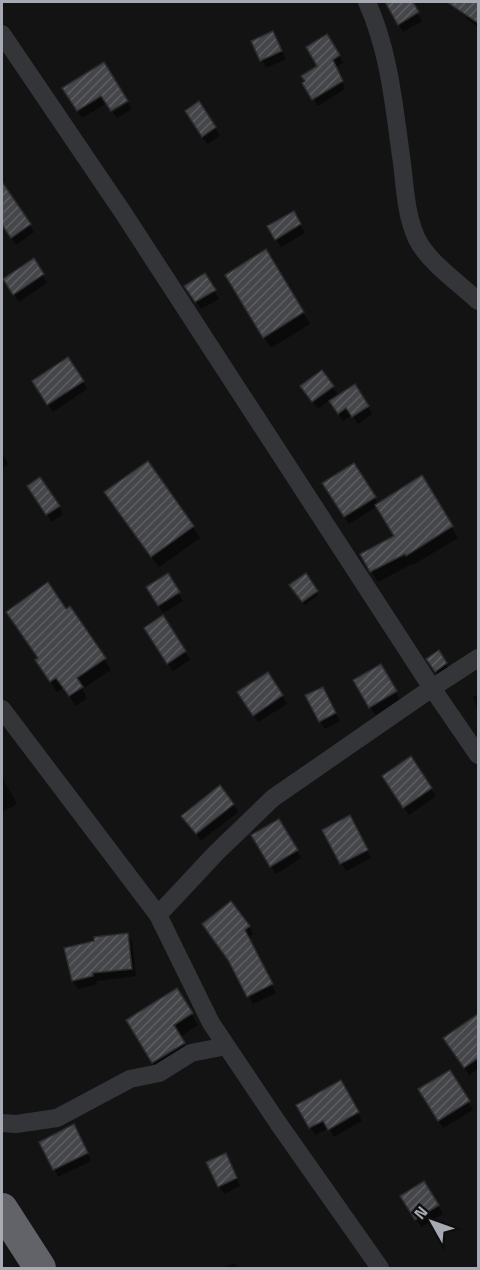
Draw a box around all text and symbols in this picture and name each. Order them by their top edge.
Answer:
north arrow [402,1192,462,1252]
text: N [408,1200,433,1224]

